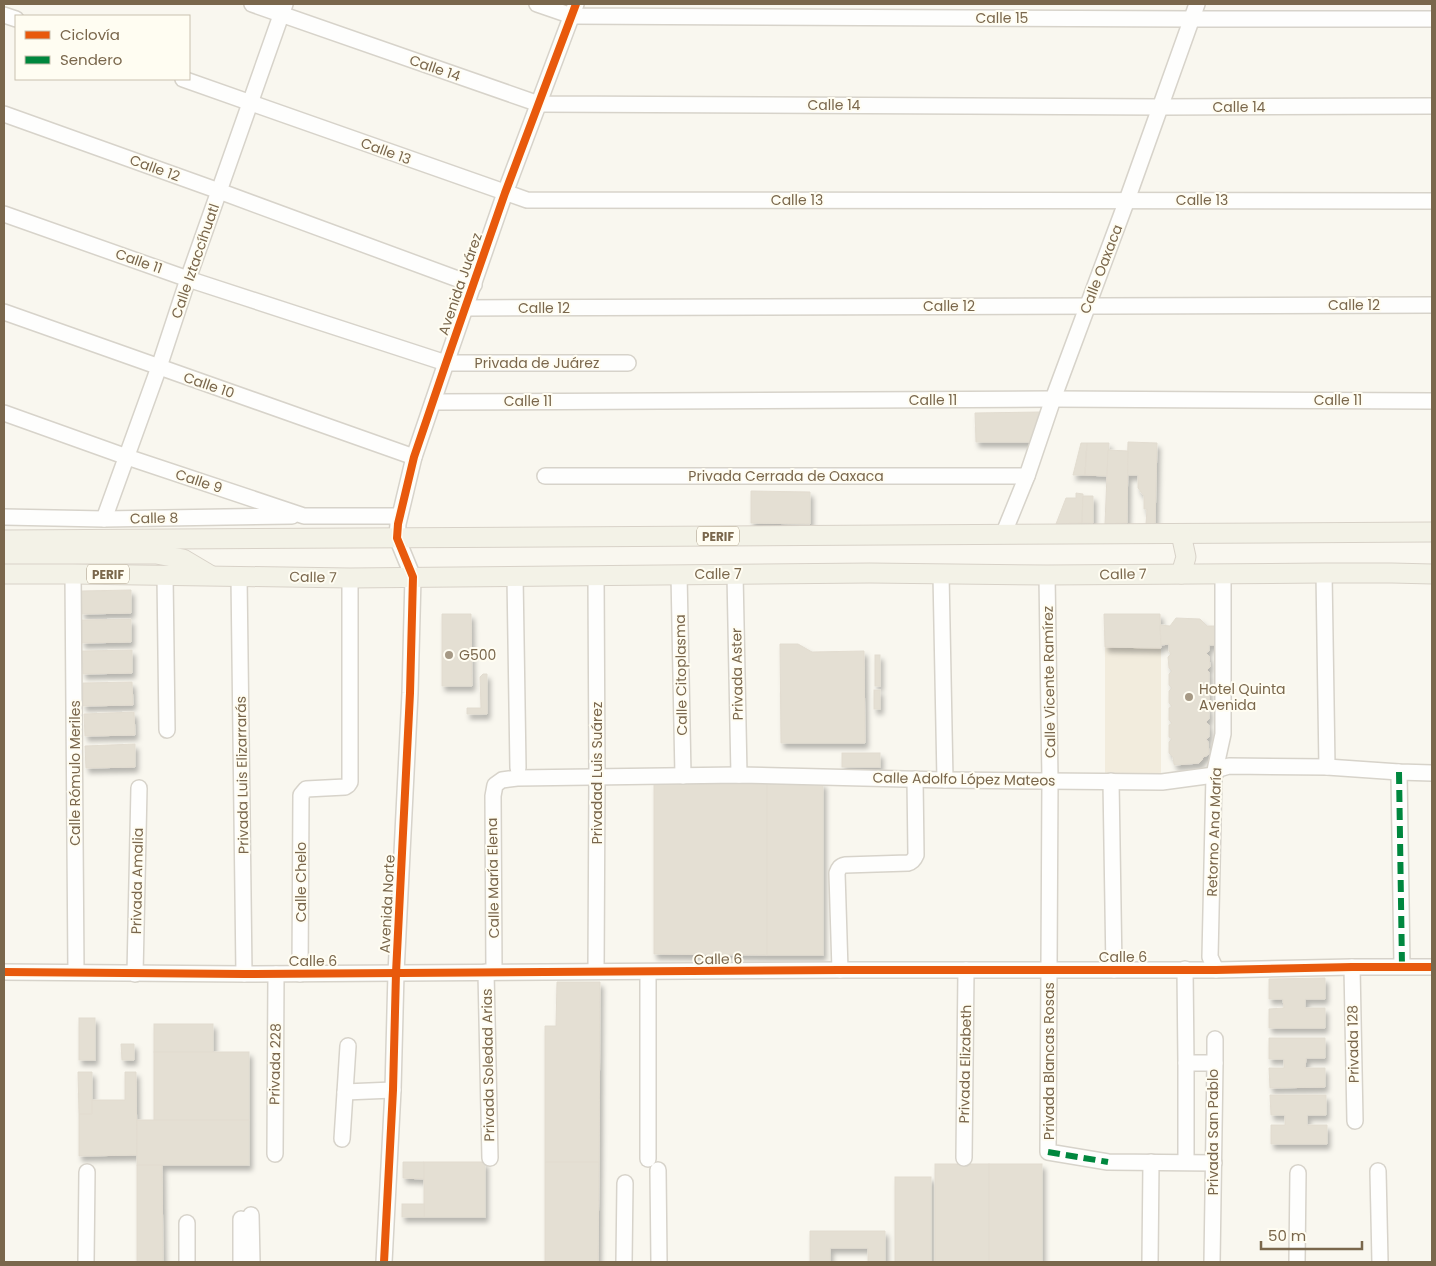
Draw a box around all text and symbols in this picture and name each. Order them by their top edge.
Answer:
street label: Calle 15 [976,8,1028,28]
legend [15,15,190,80]
text: Ciclovía [60,24,120,45]
text: Sendero [60,49,122,70]
street label: Calle 14 [407,50,463,86]
street label: Calle 14 [808,95,861,115]
street label: Calle 14 [1213,97,1266,117]
street label: Calle 13 [358,133,414,169]
street label: Calle 12 [127,150,183,186]
street label: Calle 13 [771,190,823,210]
street label: Calle 13 [1176,190,1228,210]
street label: Calle Iztaccíhuatl [166,201,224,321]
street label: Calle Oaxaca [1075,221,1127,317]
street label: Avenida Juárez [433,230,487,338]
street label: Calle 11 [113,244,165,278]
street label: Calle 12 [1328,295,1380,315]
street label: Calle 12 [923,296,975,316]
street label: Calle 12 [518,298,570,318]
street label: Privada de Juárez [475,353,599,373]
street label: Calle 10 [181,367,237,403]
street label: Calle 11 [909,390,957,410]
street label: Calle 11 [1314,390,1362,410]
street label: Calle 11 [504,391,552,411]
street label: Calle 9 [173,464,225,498]
street label: Privada Cerrada de Oaxaca [688,466,884,486]
street label: Calle 8 [130,508,179,528]
road number: PERIF [697,526,739,546]
road number: PERIF [87,564,129,584]
street label: Calle 7 [694,564,742,584]
street label: Calle 7 [1099,564,1147,584]
street label: Calle 7 [289,567,337,587]
street label: Calle Vicente Ramírez [1038,606,1060,758]
street label: Calle Citoplasma [670,614,692,736]
street label: Privada Aster [726,628,748,720]
place label: G500 [459,645,496,665]
marker: G500 [443,649,455,661]
place label: Hotel Quinta Avenida [1199,679,1286,715]
marker: Hotel Quinta Avenida [1183,691,1195,703]
street label: Privada Luis Elizarrarás [231,696,253,854]
street label: Calle Rómulo Meriles [65,700,85,846]
street label: Privadad Luis Suárez [587,702,607,844]
street label: Calle Adolfo López Mateos [872,767,1056,791]
street label: Retorno Ana María [1202,767,1226,897]
street label: Calle María Elena [482,817,504,939]
street label: Privada Amalia [126,828,148,934]
street label: Calle Chelo [291,842,311,922]
street label: Avenida Norte [374,854,400,954]
street label: Calle 6 [1099,947,1147,967]
street label: Calle 6 [694,949,743,969]
street label: Calle 6 [289,951,337,971]
street label: Privada Blancas Rosas [1039,982,1059,1140]
street label: Privada Soledad Arias [477,988,499,1142]
street label: Privada Elizabeth [954,1004,976,1124]
street label: Privada 128 [1342,1005,1364,1083]
street label: Privada 228 [264,1023,286,1105]
street label: Privada San Pablo [1203,1069,1223,1195]
scale bar [1261,1218,1362,1250]
text: 50 m [1268,1225,1306,1246]

